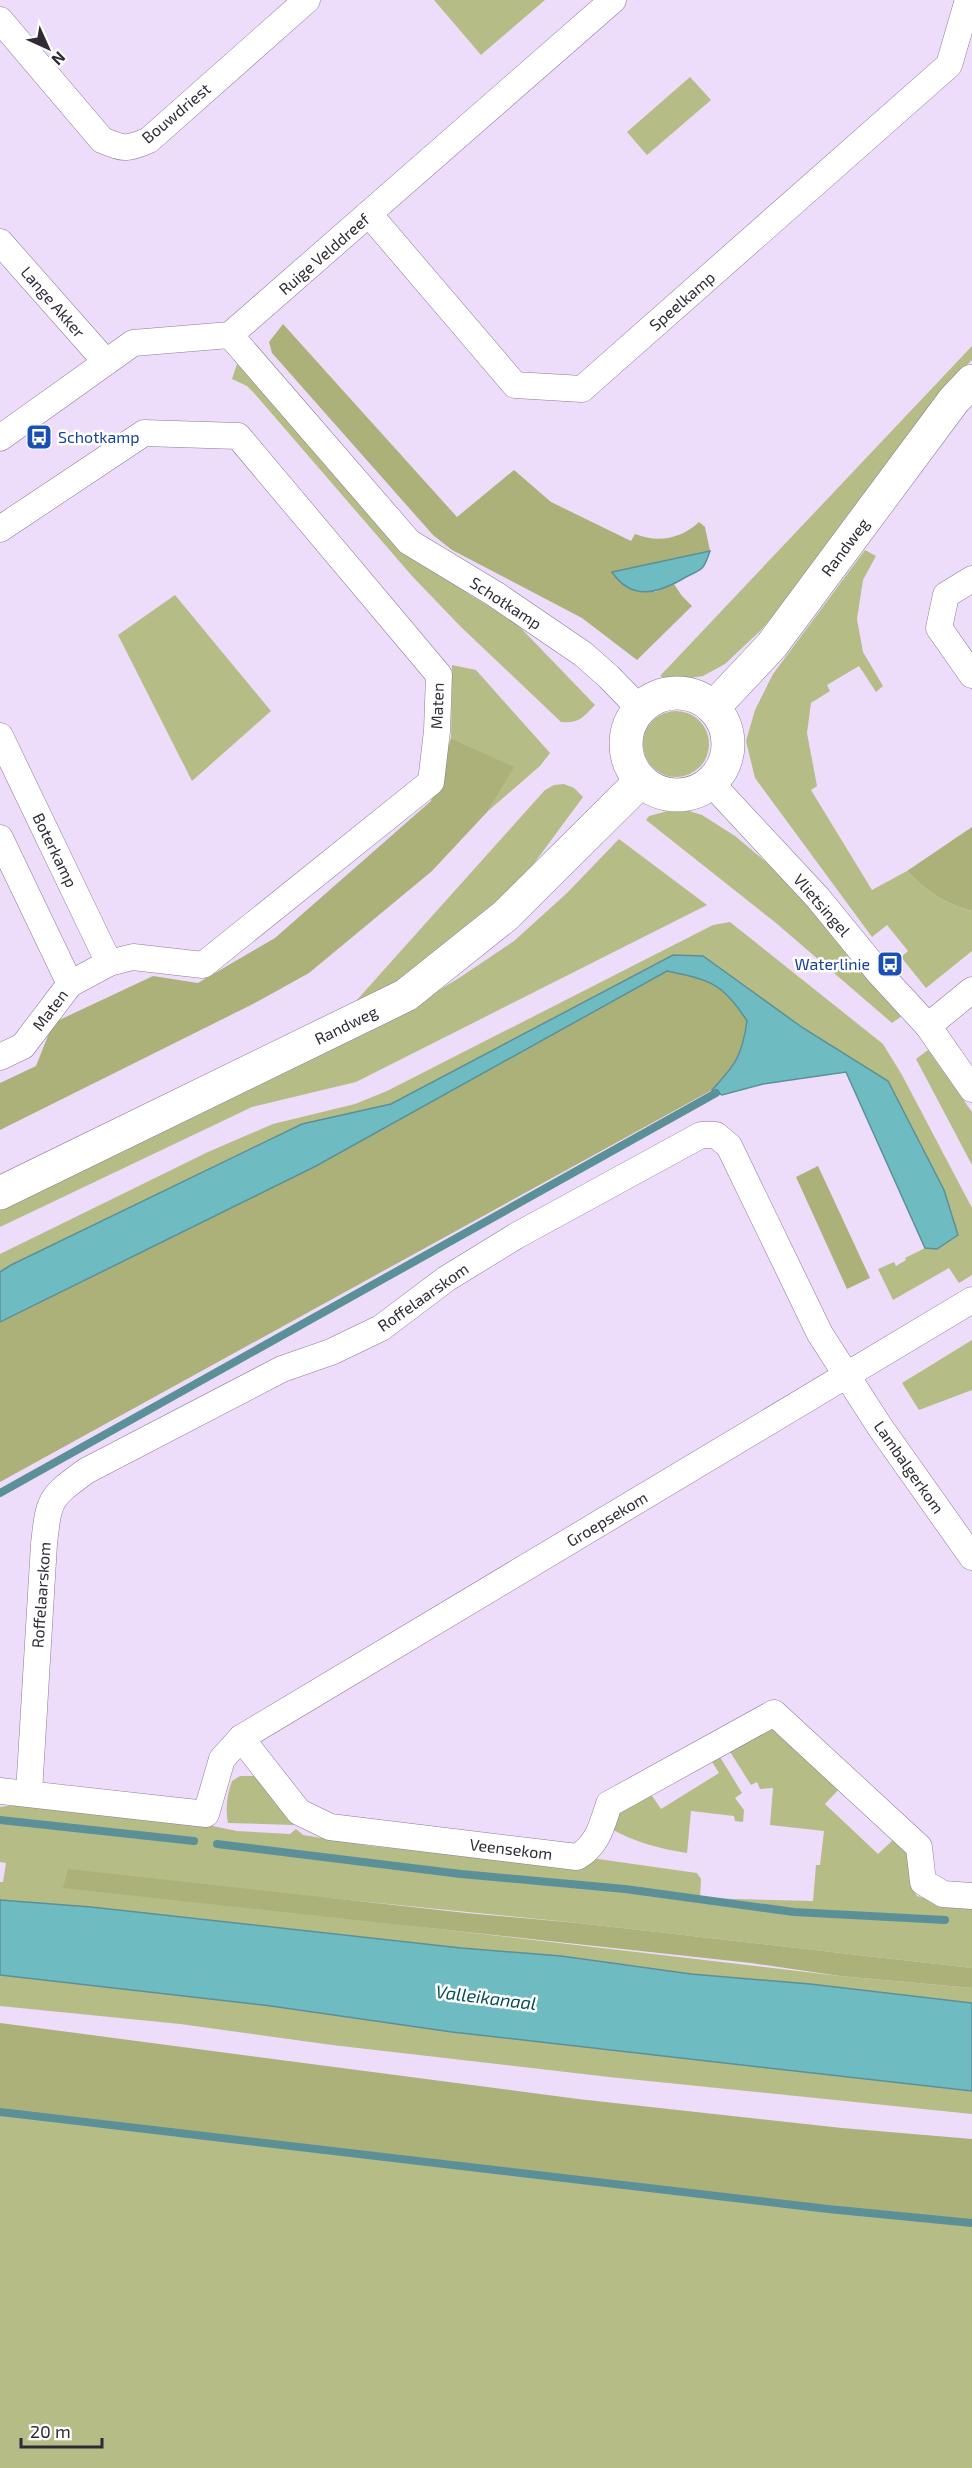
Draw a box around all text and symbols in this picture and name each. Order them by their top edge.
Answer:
north arrow [18,18,78,78]
text: N [48,48,70,70]
street label: Bouwdriest [138,78,214,147]
street label: Ruige Velddreef [274,208,374,298]
street label: Lange Akker [17,262,90,342]
street label: Speelkamp [645,267,718,334]
bus stop icon: Schotkamp [24,422,54,452]
place label: Schotkamp [58,427,140,446]
street label: Randweg [817,514,873,579]
street label: Schotkamp [467,572,546,633]
street label: Maten [426,682,447,730]
street label: Boterkamp [29,810,82,890]
street label: Vlietsingel [790,869,855,940]
bus stop icon: Waterlinie [875,949,905,979]
place label: Waterlinie [795,954,870,973]
street label: Maten [28,985,71,1034]
street label: Randweg [311,1001,380,1048]
street label: Roffelaarskom [374,1258,472,1335]
street label: Lambalgerkom [870,1417,948,1517]
street label: Groepsekom [563,1487,651,1550]
street label: Roffelaarskom [27,1541,54,1649]
street label: Veensekom [469,1834,554,1863]
water label: Valleikanaal [435,1980,538,2014]
scale bar [21,2411,102,2449]
text: 20 m [30,2420,71,2442]

